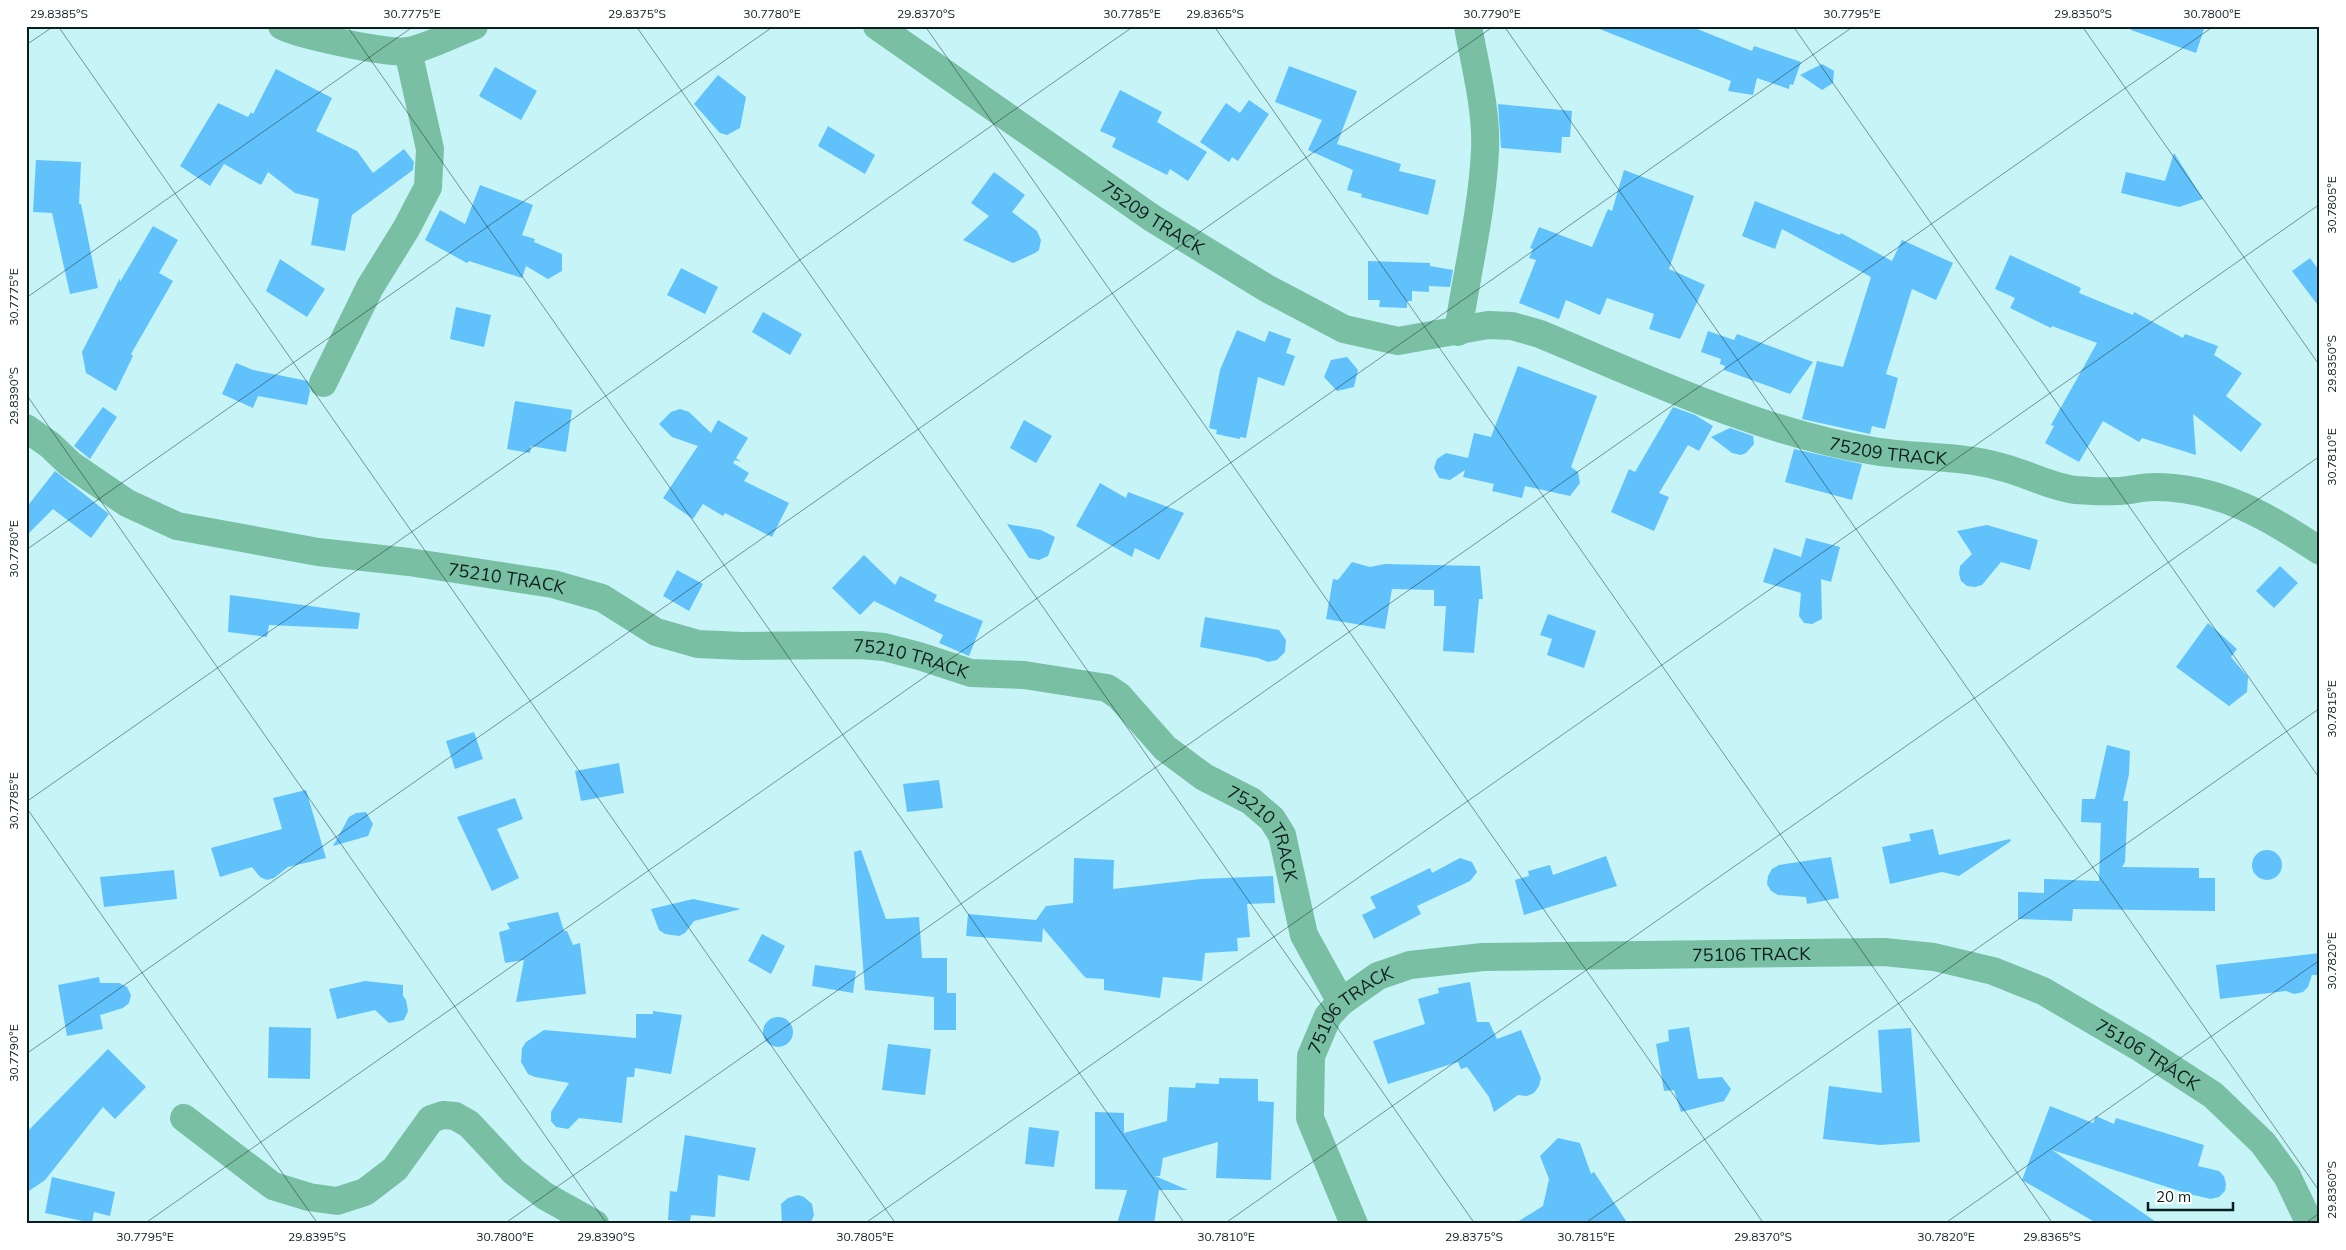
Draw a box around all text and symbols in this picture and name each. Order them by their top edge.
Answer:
text: 29.8385°S [30,6,88,21]
text: 30.7775°E [383,6,441,21]
text: 29.8375°S [608,6,666,21]
text: 30.7780°E [743,6,801,21]
text: 29.8370°S [897,6,955,21]
text: 30.7785°E [1103,6,1161,21]
text: 29.8365°S [1186,6,1244,21]
text: 30.7790°E [1463,6,1521,21]
text: 30.7795°E [1823,6,1881,21]
text: 29.8350°S [2054,6,2112,21]
text: 30.7800°E [2183,6,2241,21]
street label: 75209 TRACK [1097,175,1210,259]
text: 30.7805°E [2324,176,2339,234]
text: 30.7775°E [6,268,21,326]
text: 29.8350°S [2324,335,2339,393]
text: 29.8390°S [6,367,21,425]
text: 30.7810°E [2324,428,2339,486]
street label: 75209 TRACK [1827,431,1949,469]
text: 30.7780°E [6,520,21,578]
street label: 75210 TRACK [446,557,569,599]
street label: 75210 TRACK [853,633,972,683]
text: 30.7815°E [2324,680,2339,738]
text: 30.7785°E [6,772,21,830]
street label: 75210 TRACK [1224,780,1304,884]
text: 30.7820°E [2324,932,2339,990]
street label: 75106 TRACK [1692,941,1811,966]
street label: 75106 TRACK [1302,960,1396,1057]
street label: 75106 TRACK [2092,1013,2205,1095]
text: 30.7790°E [6,1024,21,1082]
text: 29.8360°S [2324,1161,2339,1219]
scale bar [2148,1180,2234,1212]
text: 20 m [2156,1187,2191,1206]
text: 30.7795°E [116,1229,174,1244]
text: 29.8395°S [288,1229,346,1244]
text: 30.7800°E [476,1229,534,1244]
text: 29.8390°S [577,1229,635,1244]
text: 30.7805°E [836,1229,894,1244]
text: 30.7810°E [1197,1229,1255,1244]
text: 29.8375°S [1445,1229,1503,1244]
text: 30.7815°E [1557,1229,1615,1244]
text: 29.8370°S [1734,1229,1792,1244]
text: 30.7820°E [1917,1229,1975,1244]
text: 29.8365°S [2023,1229,2081,1244]

